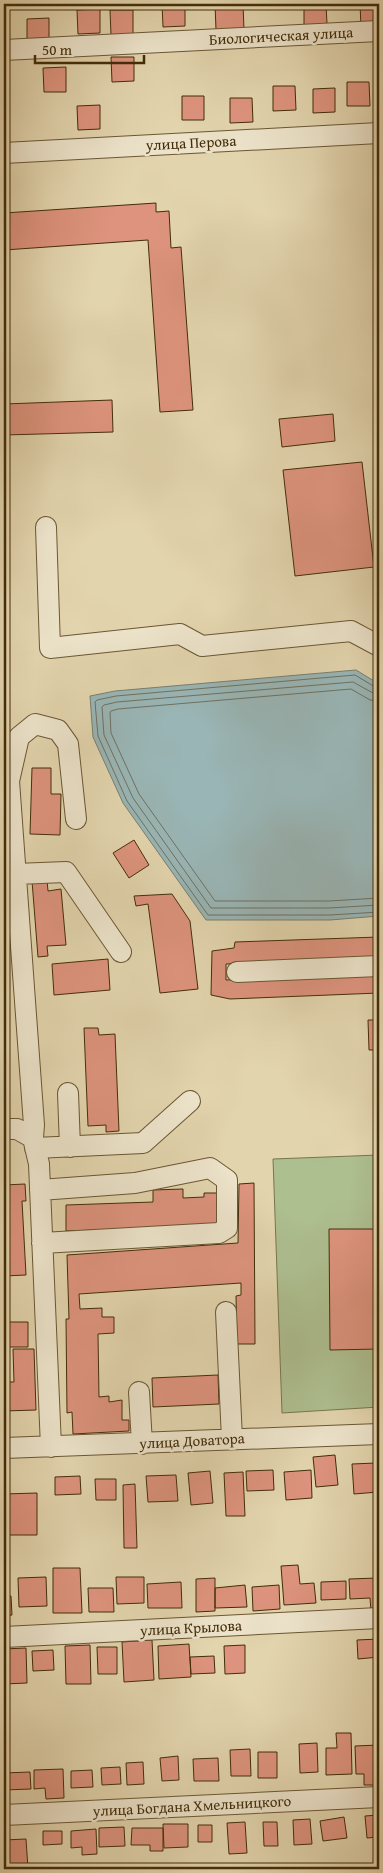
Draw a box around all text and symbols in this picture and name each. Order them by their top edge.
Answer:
street label: Биологическая улица [208,21,354,50]
scale bar [35,32,144,64]
text: 50 m [42,39,73,60]
street label: улица Перова [144,130,238,155]
street label: улица Доватора [138,1427,246,1454]
street label: улица Крылова [139,1614,243,1641]
street label: улица Богдана Хмельницкого [91,1790,292,1821]

